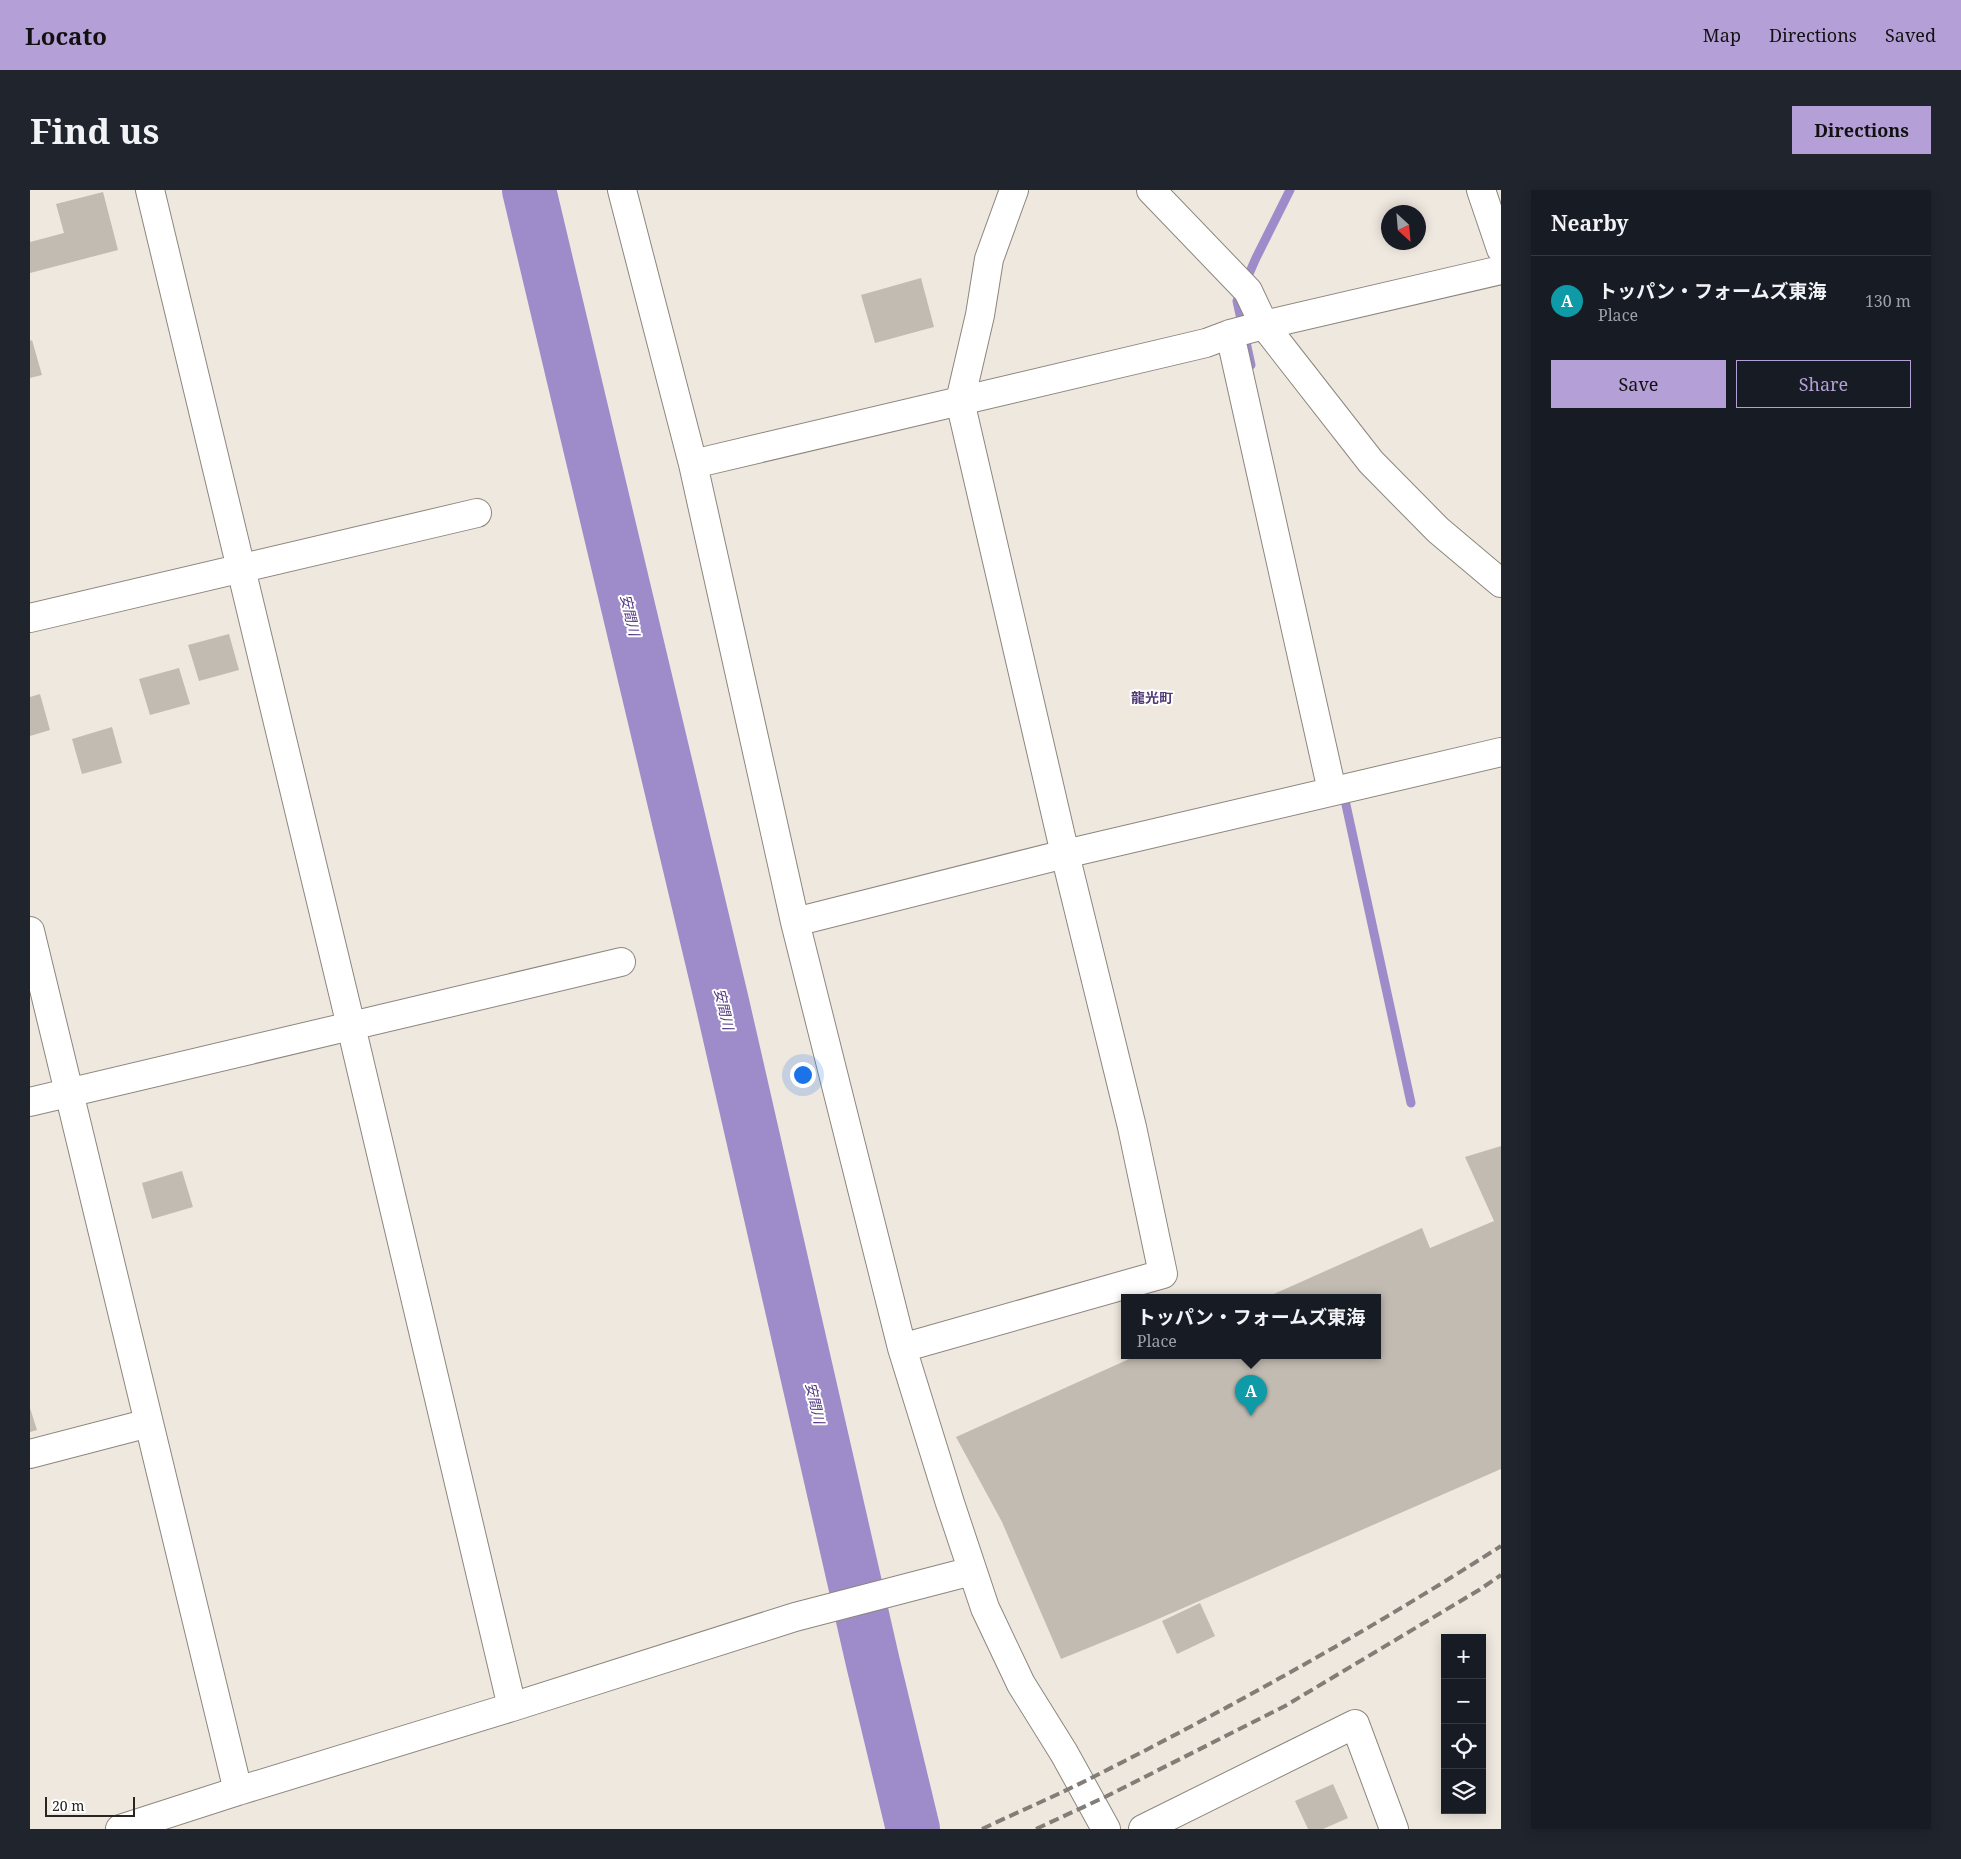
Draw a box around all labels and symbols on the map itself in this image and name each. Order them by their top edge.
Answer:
north arrow [1381,205,1426,250]
water label: 安間川 [617,592,645,639]
district label: 龍光町 [1131,688,1173,707]
water label: 安間川 [711,986,739,1033]
your location [790,1062,816,1088]
pin: A [1235,1375,1267,1416]
water label: 安間川 [802,1380,830,1427]
scale bar [45,1794,135,1817]

